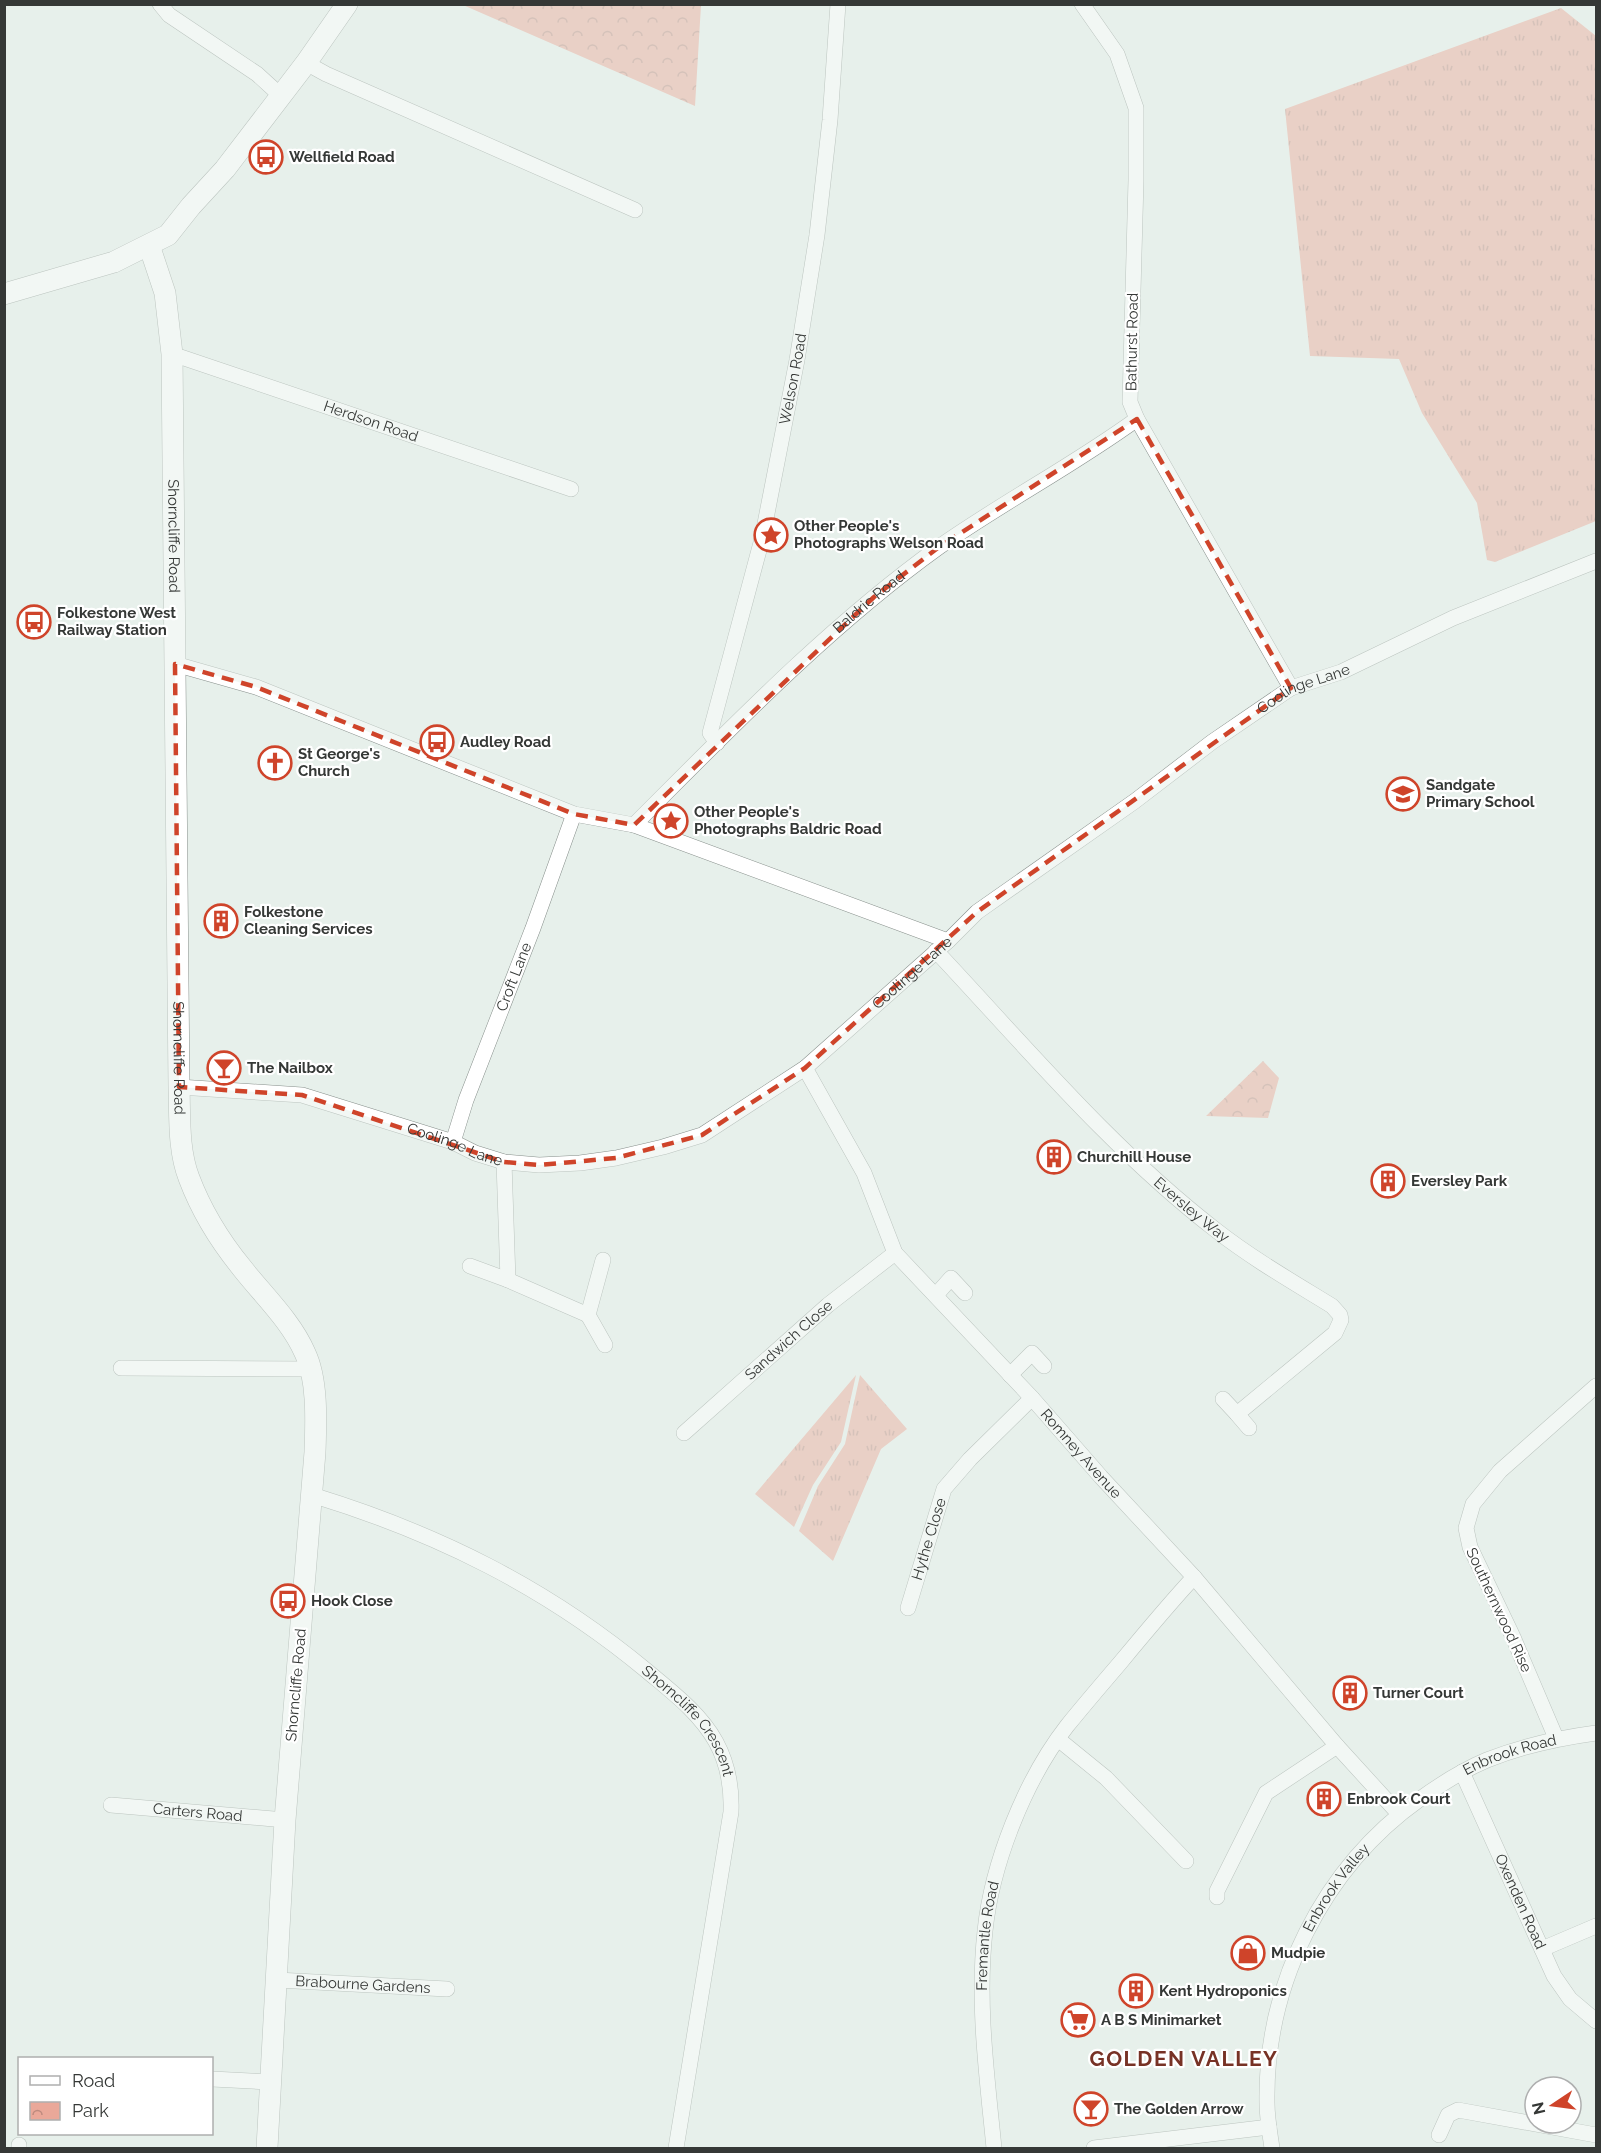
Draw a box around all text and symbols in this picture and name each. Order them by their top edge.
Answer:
bus stop icon: Wellfield Road [248,139,284,175]
place label: Wellfield Road [289,148,395,166]
street label: Bathurst Road [1122,293,1142,391]
street label: Welson Road [776,332,810,426]
street label: Herdson Road [321,397,421,446]
street label: Shorncliffe Road [164,479,183,593]
place icon: Other People's Photographs Welson Road [753,517,789,553]
place label: Other People's Photographs Welson Road [794,517,984,552]
street label: Baldric Road [829,567,909,637]
bus stop icon: Folkestone West Railway Station [16,604,52,640]
place label: Folkestone West Railway Station [57,604,176,639]
street label: Coolinge Lane [1254,660,1353,718]
bus stop icon: Audley Road [419,724,455,760]
place label: Audley Road [460,733,551,751]
church icon: St George's Church [257,745,293,781]
place label: St George's Church [298,745,380,780]
school or university icon: Sandgate Primary School [1385,776,1421,812]
place label: Sandgate Primary School [1426,776,1535,811]
place icon: Other People's Photographs Baldric Road [653,803,689,839]
place label: Other People's Photographs Baldric Road [694,803,882,838]
building icon: Folkestone Cleaning Services [203,903,239,939]
place label: Folkestone Cleaning Services [244,903,373,938]
street label: Coolinge Lane [868,933,956,1013]
street label: Croft Lane [492,940,536,1014]
street label: Shorncliffe Road [169,1001,189,1115]
bar icon: The Nailbox [206,1050,242,1086]
place label: The Nailbox [247,1059,333,1077]
street label: Coolinge Lane [405,1119,505,1170]
building icon: Churchill House [1036,1139,1072,1175]
place label: Churchill House [1077,1148,1191,1166]
building icon: Eversley Park [1370,1163,1406,1199]
place label: Eversley Park [1411,1172,1508,1190]
street label: Eversley Way [1150,1173,1233,1246]
street label: Sandwich Close [741,1296,836,1384]
street label: Romney Avenue [1037,1405,1125,1502]
street label: Hythe Close [908,1496,950,1582]
street label: Southernwood Rise [1462,1545,1536,1675]
bus stop icon: Hook Close [270,1583,306,1619]
place label: Hook Close [311,1592,393,1610]
street label: Shorncliffe Road [282,1628,310,1742]
street label: Shorncliffe Crescent [638,1662,737,1778]
building icon: Turner Court [1332,1675,1368,1711]
place label: Turner Court [1373,1684,1464,1702]
street label: Enbrook Road [1460,1731,1558,1779]
building icon: Enbrook Court [1306,1781,1342,1817]
place label: Enbrook Court [1347,1790,1451,1808]
street label: Carters Road [152,1800,243,1825]
street label: Enbrook Valley [1299,1840,1373,1935]
street label: Oxenden Road [1491,1851,1550,1952]
street label: Fremantle Road [973,1879,1003,1991]
shop icon: Mudpie [1230,1935,1266,1971]
place label: Mudpie [1271,1944,1325,1962]
street label: Brabourne Gardens [295,1972,431,1997]
building icon: Kent Hydroponics [1118,1973,1154,2009]
place label: Kent Hydroponics [1159,1982,1287,2000]
supermarket icon: A B S Minimarket [1060,2002,1096,2038]
place label: A B S Minimarket [1101,2011,1222,2029]
district label: GOLDEN VALLEY [1090,2046,1278,2071]
legend [18,2057,213,2135]
text: Road [72,2070,115,2091]
north arrow [1523,2075,1583,2135]
bar icon: The Golden Arrow [1073,2091,1109,2127]
text: Park [72,2100,109,2121]
place label: The Golden Arrow [1114,2100,1244,2118]
text: N [1528,2100,1550,2116]

